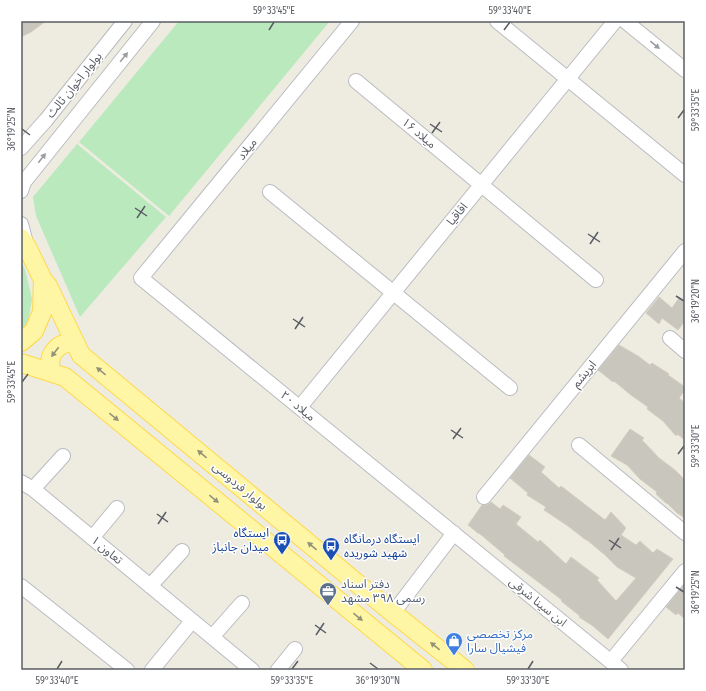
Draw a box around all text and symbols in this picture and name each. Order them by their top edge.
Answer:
text: 59°33'45"E [253,5,295,17]
text: 59°33'40"E [488,5,532,17]
one-way arrow [650,41,660,50]
street label: بولوار اخوان ثالث [43,49,105,121]
one-way arrow [119,52,128,63]
text: 59°33'35"E [690,89,702,131]
text: 36°19'25"N [6,107,18,151]
street label: میلاد ۱۶ [399,115,439,151]
street label: میلاد [234,135,260,163]
one-way arrow [38,153,46,164]
street label: اقاقیا [444,200,470,228]
text: 36°19'20"N [690,279,702,323]
one-way arrow [51,346,59,357]
street label: ابریشم [569,357,601,392]
text: 59°33'45"E [6,361,18,403]
one-way arrow [96,367,107,376]
street label: میلاد ۲۰ [278,388,318,424]
one-way arrow [108,413,119,421]
text: 59°33'30"E [690,424,702,468]
one-way arrow [196,449,207,458]
street label: بولوار فردوسی [210,459,270,513]
one-way arrow [209,495,219,504]
place label: ایستگاه میدان جانباز [211,526,269,554]
bus stop icon: ایستگاه میدان جانباز [272,530,292,555]
place label: ایستگاه درمانگاه شهید شوریده [344,532,420,560]
street label: تعاون ۱ [88,533,126,567]
bus stop icon: ایستگاه درمانگاه شهید شوریده [321,536,341,561]
one-way arrow [307,541,318,550]
text: 36°19'25"N [690,570,702,614]
street label: ابن سینا شرقی [506,575,570,630]
place label: دفتر اسناد رسمی ۳۹۸ مشهد [341,577,425,605]
office icon: دفتر اسناد رسمی ۳۹۸ مشهد [318,581,338,606]
one-way arrow [353,613,363,622]
place label: مرکز تخصصی فیشیال سارا [467,627,533,655]
shop icon: مرکز تخصصی فیشیال سارا [444,631,464,656]
one-way arrow [429,641,440,650]
text: 59°33'40"E [35,675,79,687]
text: 59°33'35"E [271,675,313,687]
text: 36°19'30"N [356,675,400,687]
text: 59°33'30"E [506,675,550,687]

